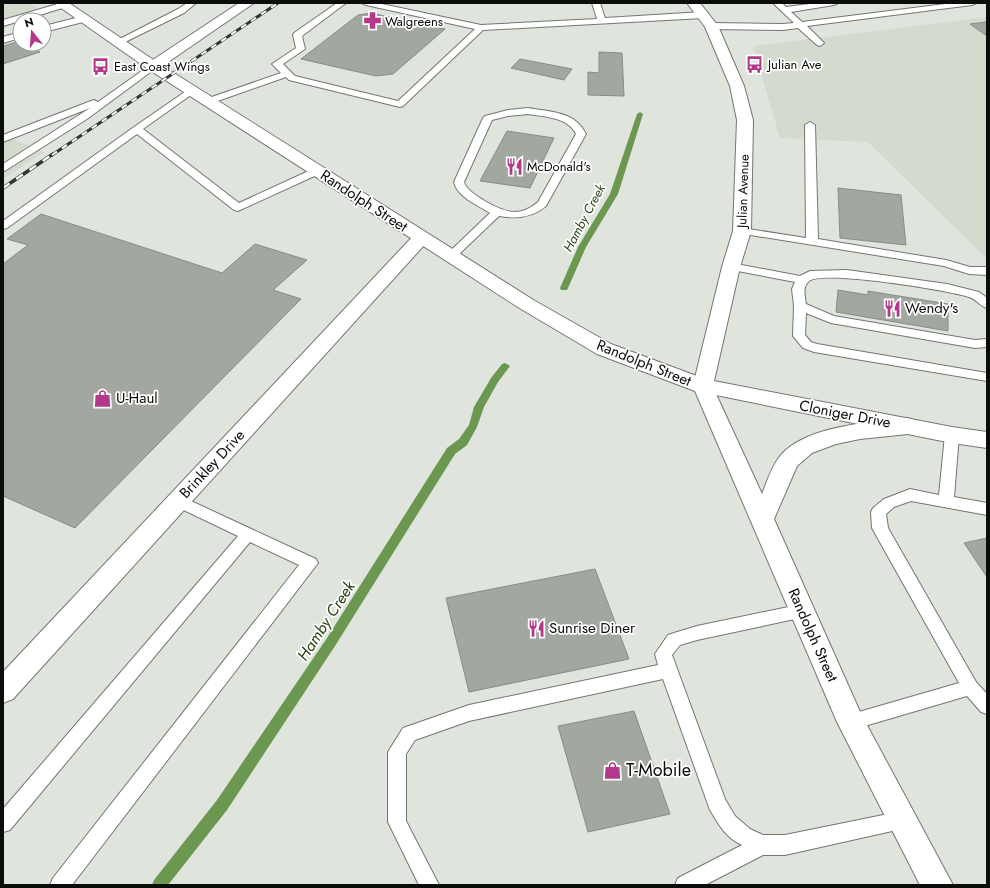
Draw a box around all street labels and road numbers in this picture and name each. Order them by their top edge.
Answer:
street label: Julian Avenue [732,153,754,230]
street label: Randolph Street [316,164,412,238]
street label: Randolph Street [593,334,695,392]
street label: Cloniger Drive [797,394,893,434]
street label: Brinkley Drive [174,424,250,503]
street label: Randolph Street [783,585,844,686]

